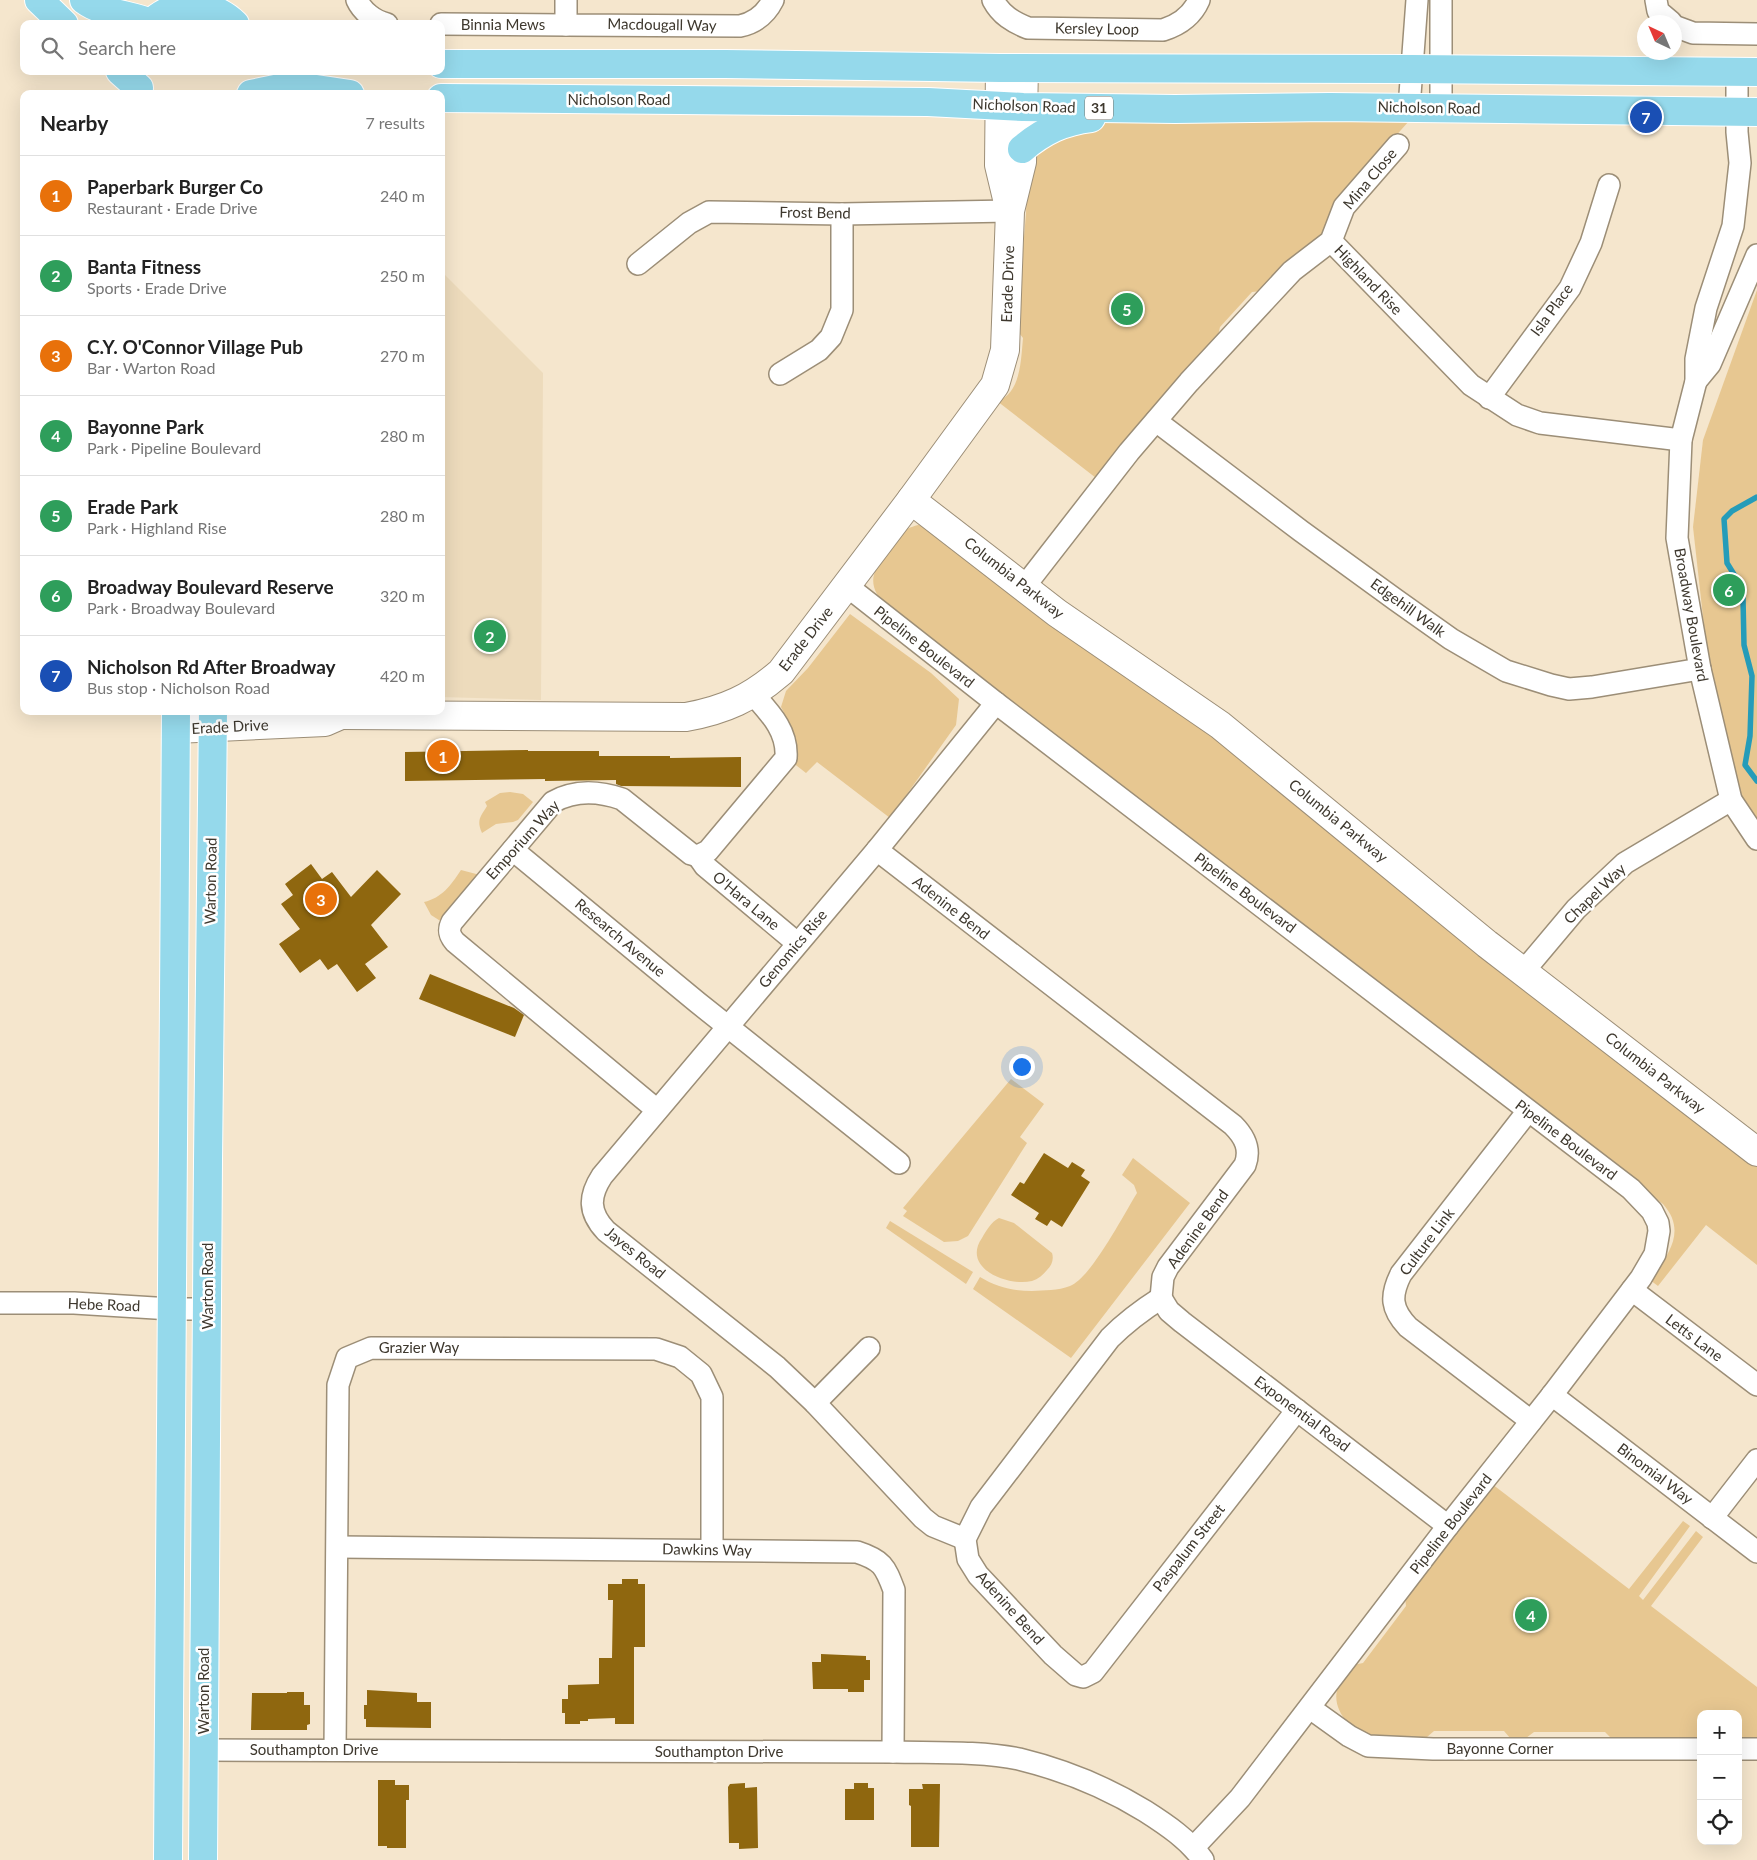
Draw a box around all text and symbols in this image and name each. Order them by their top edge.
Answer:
street label: Macdougall Way [607,14,717,34]
street label: Binnia Mews [461,15,545,33]
north arrow [1637,15,1682,60]
street label: Kersley Loop [1055,18,1139,38]
search box [20,20,445,75]
icon: search [38,34,66,62]
text: Search here [78,36,176,59]
street label: Nicholson Road [568,90,671,108]
street label: Nicholson Road [972,94,1076,116]
road number: 31 [1085,96,1113,120]
street label: Nicholson Road [1377,97,1481,117]
pin: 7 [1630,98,1662,136]
text: Nearby [40,110,108,135]
text: 7 results [365,113,425,132]
street label: Mina Close [1339,144,1400,212]
text: Paperbark Burger Co [87,175,263,198]
text: 1 [51,186,61,205]
text: 240 m [380,186,425,205]
text: Restaurant · Erade Drive [87,198,257,217]
street label: Frost Bend [779,202,851,222]
street label: Highland Rise [1331,241,1407,318]
street label: Erade Drive [997,245,1017,323]
text: Banta Fitness [87,255,201,278]
text: 2 [51,266,61,285]
text: 250 m [380,266,425,285]
text: Sports · Erade Drive [87,278,227,297]
street label: Isla Place [1526,280,1576,339]
pin: 5 [1111,290,1143,328]
text: C.Y. O'Connor Village Pub [87,335,303,358]
text: 3 [51,346,61,365]
text: 270 m [380,346,425,365]
text: Bar · Warton Road [87,358,216,377]
text: Bayonne Park [87,415,204,438]
text: 4 [51,426,61,445]
text: 280 m [380,426,425,445]
text: Park · Pipeline Boulevard [87,438,261,457]
text: Erade Park [87,495,178,518]
text: 5 [51,506,61,525]
text: 280 m [380,506,425,525]
text: Park · Highland Rise [87,518,227,537]
street label: Columbia Parkway [961,533,1068,622]
street label: Broadway Boulevard [1671,547,1713,683]
pin: 6 [1713,571,1745,609]
street label: Edgehill Walk [1368,574,1450,641]
text: Broadway Boulevard Reserve [87,575,334,598]
text: 6 [51,586,61,605]
text: 320 m [380,586,425,605]
text: Park · Broadway Boulevard [87,598,275,617]
street label: Pipeline Boulevard [871,601,978,691]
street label: Erade Drive [774,602,836,674]
pin: 2 [474,617,506,655]
text: Nicholson Rd After Broadway [87,655,336,678]
text: 7 [51,666,61,685]
text: 420 m [380,666,425,685]
text: Bus stop · Nicholson Road [87,678,270,697]
street label: Erade Drive [191,715,269,737]
pin: 1 [427,737,459,775]
street label: Columbia Parkway [1286,775,1392,866]
street label: Emporium Way [482,796,563,883]
street label: Warton Road [200,837,220,925]
street label: Pipeline Boulevard [1191,848,1300,936]
street label: Chapel Way [1560,859,1629,927]
street label: O'Hara Lane [710,867,784,933]
street label: Adenine Bend [910,872,994,943]
pin: 3 [305,880,337,918]
street label: Research Avenue [572,894,670,980]
street label: Genomics Rise [754,906,830,991]
street label: Columbia Parkway [1602,1028,1709,1117]
your location [1009,1054,1035,1080]
street label: Pipeline Boulevard [1512,1095,1621,1183]
street label: Adenine Bend [1163,1186,1232,1271]
street label: Culture Link [1395,1204,1458,1279]
street label: Jayes Road [602,1222,669,1282]
street label: Warton Road [198,1243,216,1329]
street label: Hebe Road [67,1294,141,1314]
street label: Letts Lane [1662,1310,1727,1365]
street label: Grazier Way [379,1338,459,1356]
street label: Exponential Road [1251,1371,1354,1455]
street label: Binomial Way [1614,1439,1697,1508]
street label: Pipeline Boulevard [1405,1470,1495,1577]
street label: Paspalum Street [1148,1500,1228,1595]
street label: Dawkins Way [662,1539,752,1559]
street label: Adenine Bend [973,1567,1048,1648]
pin: 4 [1515,1596,1547,1634]
street label: Warton Road [194,1648,212,1734]
map controls [1697,1710,1742,1845]
button: + [1697,1710,1742,1755]
street label: Bayonne Corner [1447,1739,1554,1757]
street label: Southampton Drive [250,1740,378,1758]
street label: Southampton Drive [655,1742,783,1760]
button: − [1697,1755,1742,1800]
button: locate [1697,1800,1742,1845]

